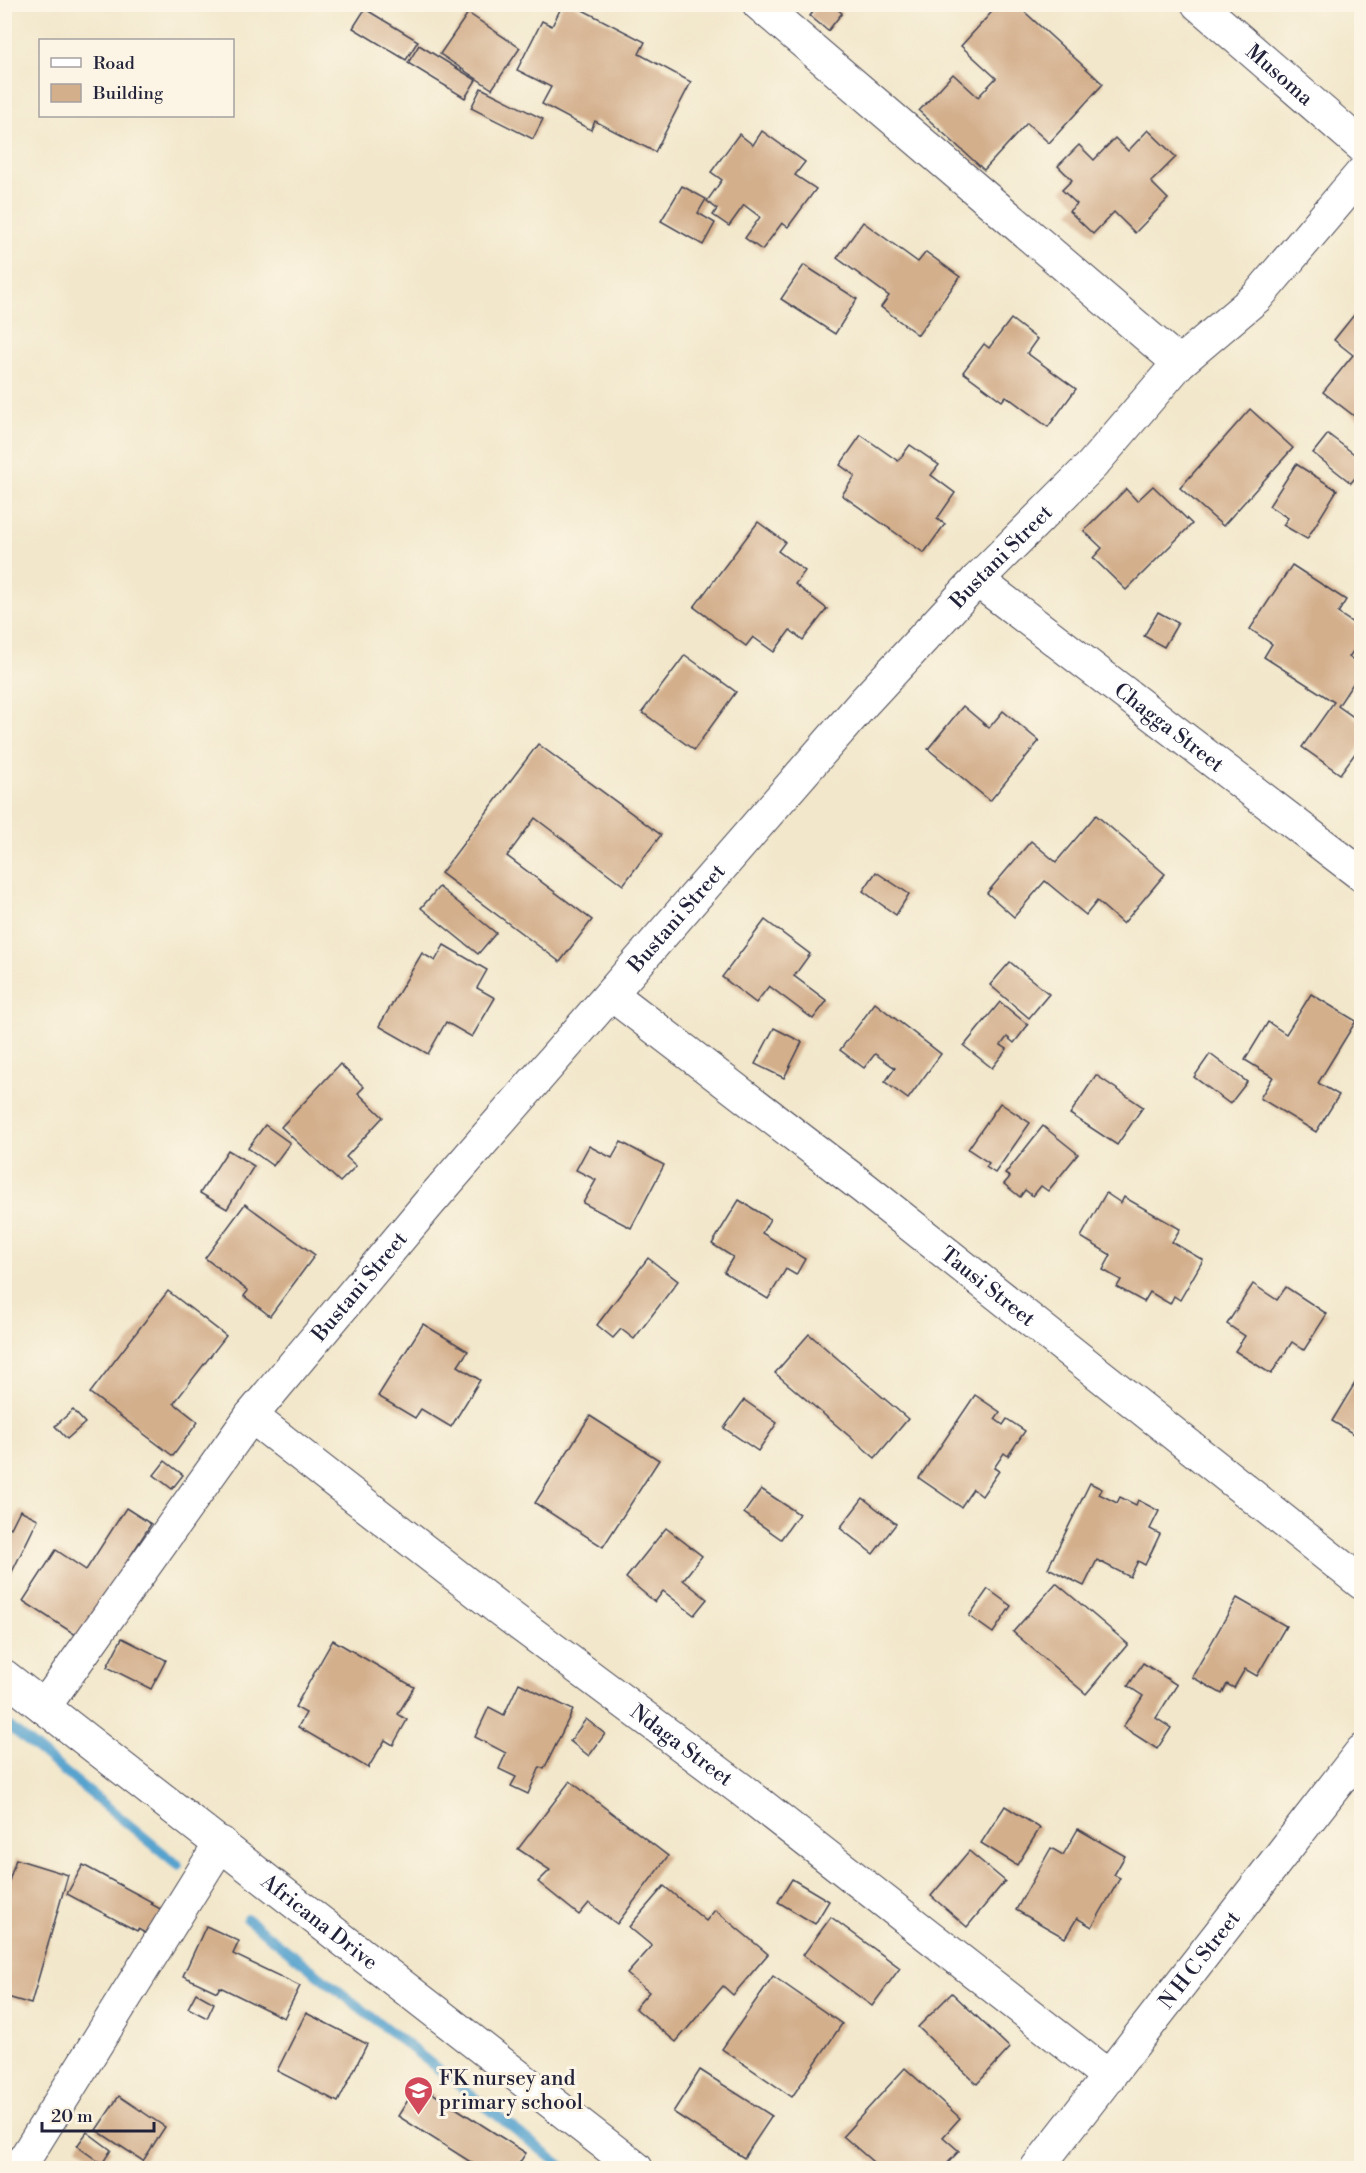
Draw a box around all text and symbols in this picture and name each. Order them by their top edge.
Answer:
legend [39,39,234,117]
street label: Musoma [1240,39,1318,112]
text: Road [93,52,136,75]
text: Building [92,82,164,105]
street label: Bustani Street [944,500,1059,615]
street label: Chagga Street [1108,678,1229,779]
street label: Bustani Street [622,859,732,979]
street label: Bustani Street [306,1226,414,1348]
street label: Tausi Street [935,1242,1040,1333]
street label: Ndaga Street [625,1699,738,1793]
street label: Africana Drive [255,1868,383,1976]
street label: N H C Street [1154,1906,1247,2014]
place label: FK nursey and primary school [439,2066,583,2116]
school or university icon: FK nursey and primary school [402,2074,434,2116]
scale bar [42,2095,154,2133]
text: 20 m [51,2105,93,2128]

